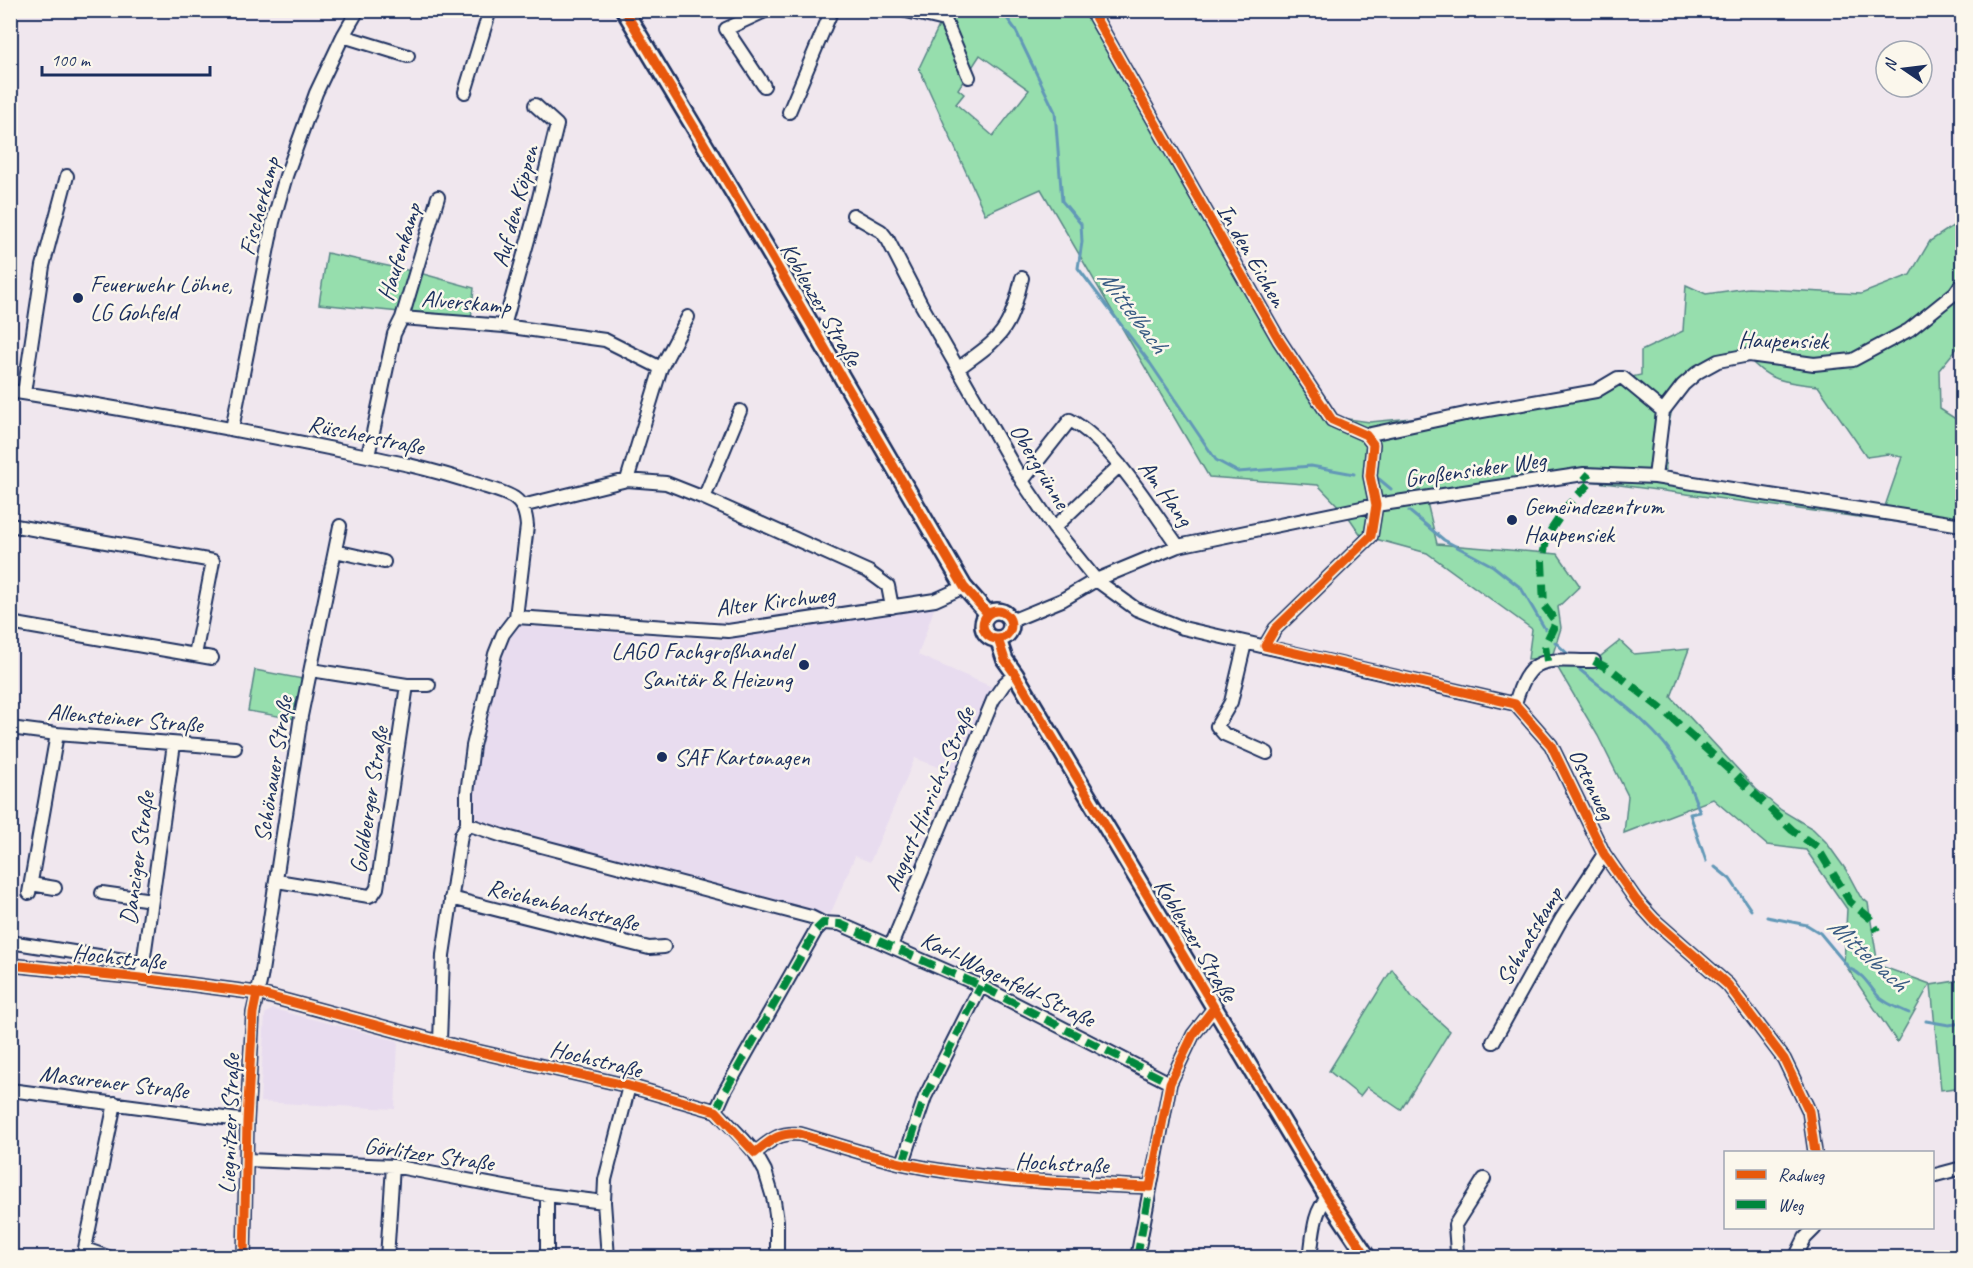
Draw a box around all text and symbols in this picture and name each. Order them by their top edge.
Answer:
scale bar [42,39,210,77]
north arrow [1874,39,1934,99]
text: 100 m [51,49,92,71]
text: N [1880,55,1902,73]
street label: Auf den Köppen [484,141,546,270]
street label: Fischerkamp [231,153,287,259]
street label: Haufenkamp [370,198,429,304]
street label: In den Eichen [1210,198,1294,313]
street label: Koblenzer Straße [773,237,870,373]
water label: Mittelbach [1091,262,1177,361]
place label: Feuerwehr Löhne, LG Gohfeld [90,269,232,327]
street label: Alverskamp [420,283,513,321]
marker: Feuerwehr Löhne, LG Gohfeld [71,291,85,305]
street label: Haupensiek [1738,324,1830,356]
street label: Rüscherstraße [305,408,429,462]
street label: Obergrünne [1003,418,1078,516]
street label: Großensieker Weg [1403,444,1550,494]
street label: Am Hang [1132,454,1201,533]
place label: Gemeindezentrum Haupensiek [1524,491,1665,549]
marker: Gemeindezentrum Haupensiek [1505,513,1519,527]
street label: Alter Kirchweg [714,579,839,623]
place label: LAGO Fachgroßhandel Sanitär & Heizung [611,636,796,694]
marker: LAGO Fachgroßhandel Sanitär & Heizung [797,658,811,672]
street label: Schönauer Straße [247,692,300,844]
street label: Allensteiner Straße [46,696,206,740]
street label: August-Hinrichs-Straße [877,701,982,895]
street label: Goldberger Straße [343,722,396,875]
place label: SAF Kartonagen [674,742,810,772]
street label: Ostenweg [1562,743,1623,827]
marker: SAF Kartonagen [655,750,669,764]
street label: Danziger Straße [113,787,161,926]
street label: Reichenbachstraße [484,872,644,939]
street label: Koblenzer Straße [1148,873,1246,1009]
street label: Schnatskamp [1489,880,1570,991]
water label: Mittelbach [1821,909,1917,1000]
street label: Karl-Wagenfeld-Straße [916,924,1102,1035]
street label: Hochstraße [71,937,169,977]
street label: Hochstraße [547,1033,647,1085]
street label: Liegnitzer Straße [212,1052,247,1194]
street label: Masurener Straße [38,1058,192,1106]
street label: Görlitzer Straße [362,1130,498,1178]
street label: Hochstraße [1015,1146,1111,1181]
legend [1724,1151,1934,1229]
text: Radweg [1778,1164,1826,1186]
text: Weg [1778,1194,1805,1216]

